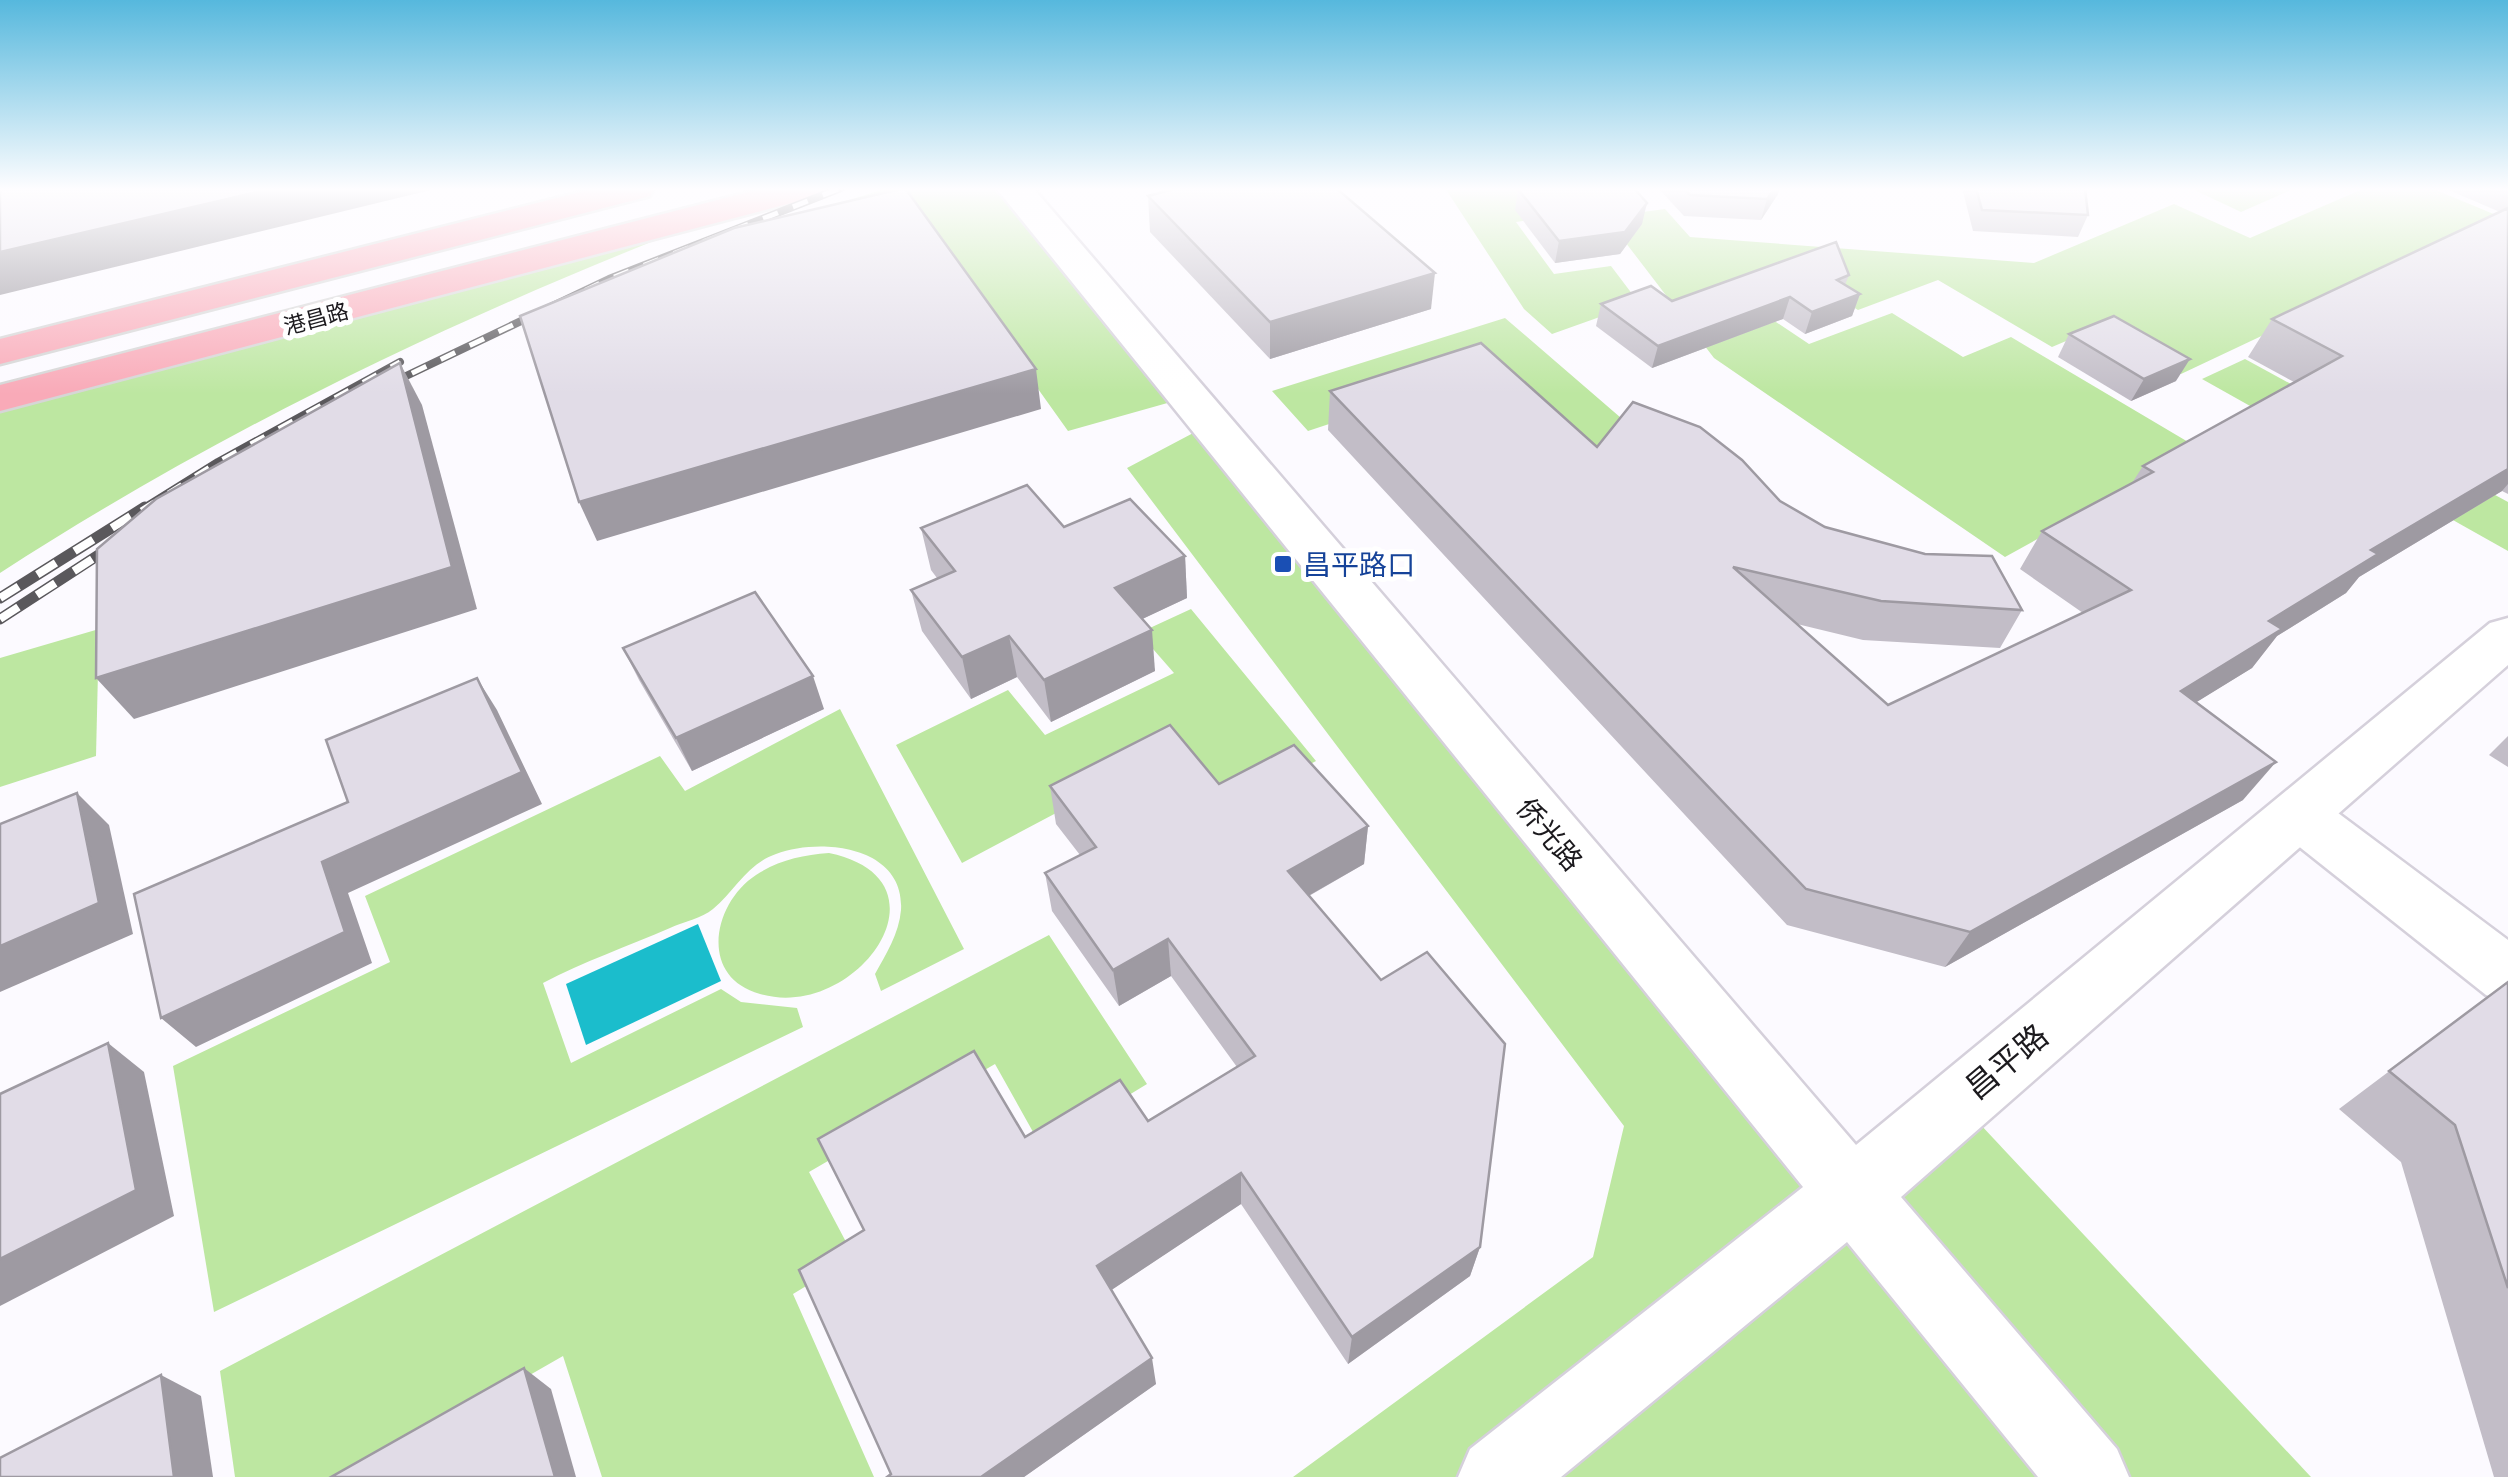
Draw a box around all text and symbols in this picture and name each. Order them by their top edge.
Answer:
street label: 港昌路 [281,297,351,339]
place label: 昌平路口 [1303,549,1415,580]
marker: 昌平路口 [1272,553,1294,575]
street label: 侨光路 [1511,792,1589,876]
street label: 昌平路 [1958,1016,2054,1106]

